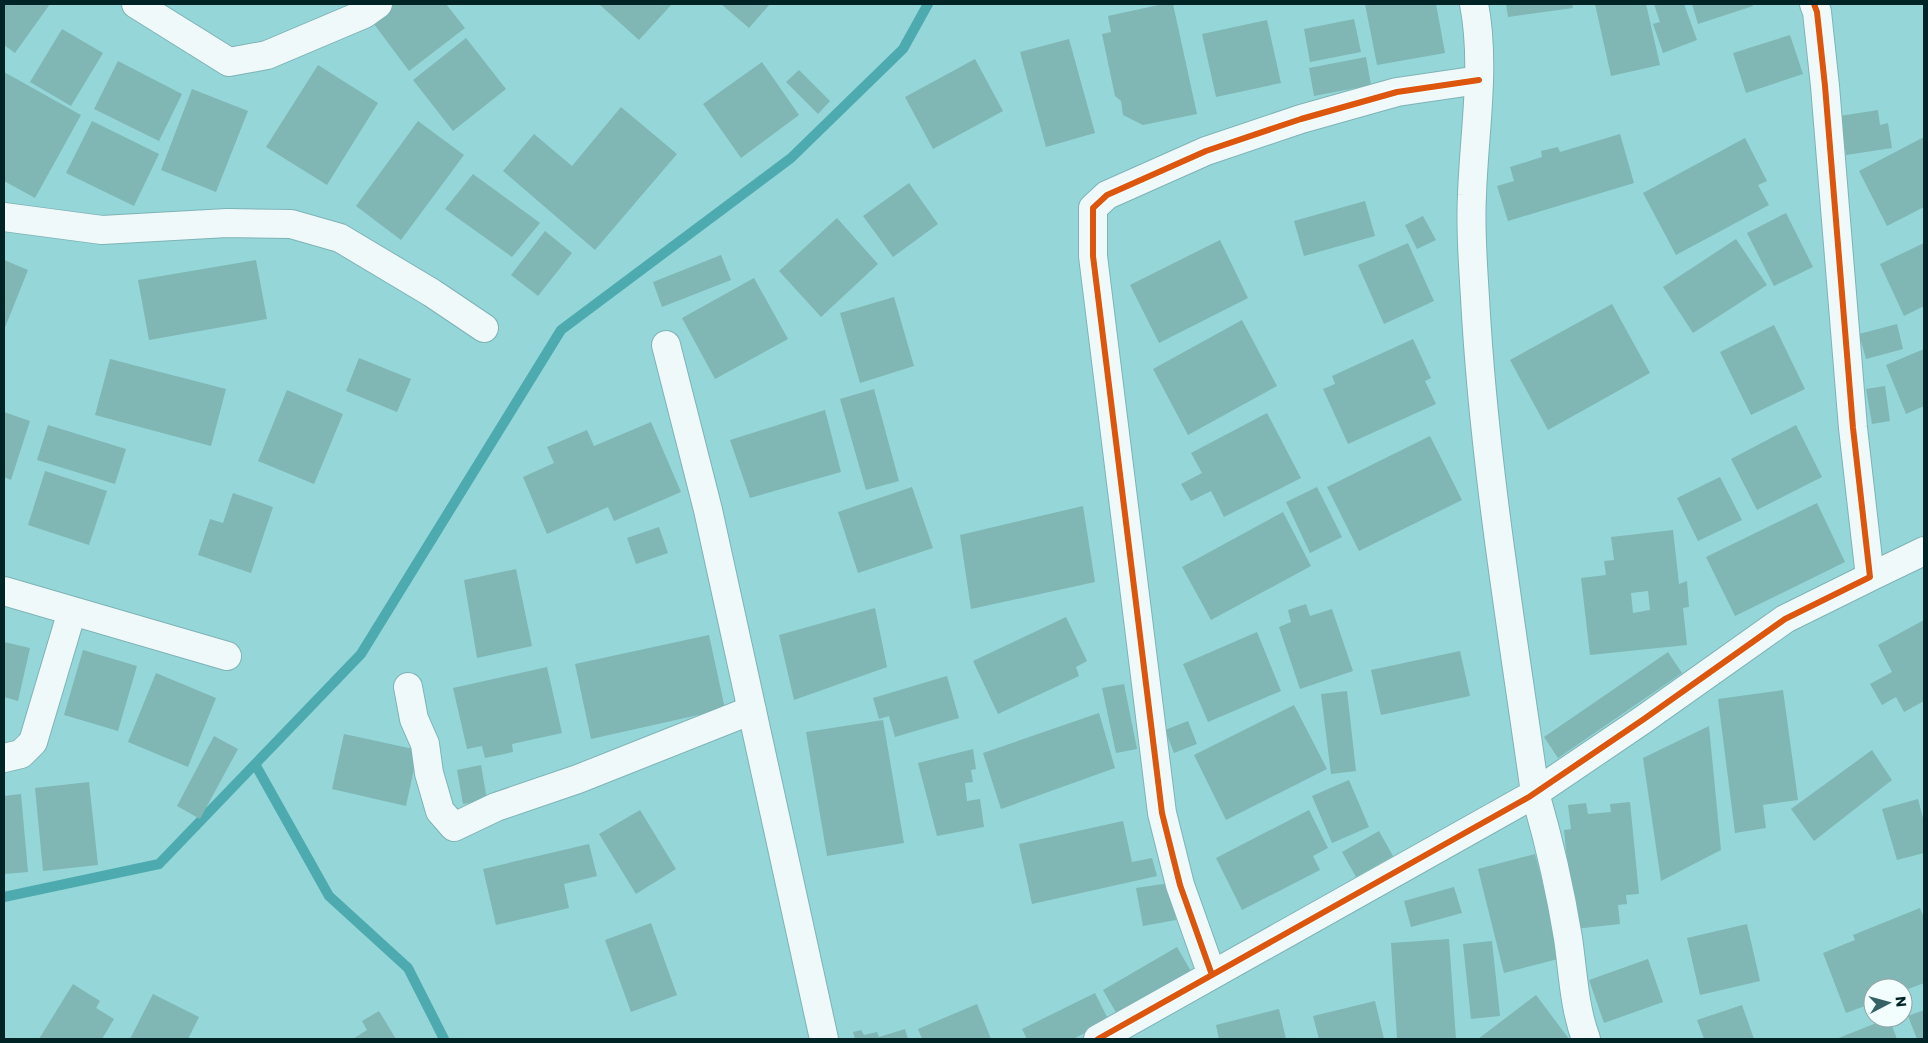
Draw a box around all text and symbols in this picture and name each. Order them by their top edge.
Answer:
north arrow [1863,978,1913,1028]
text: N [1890,995,1911,1008]

